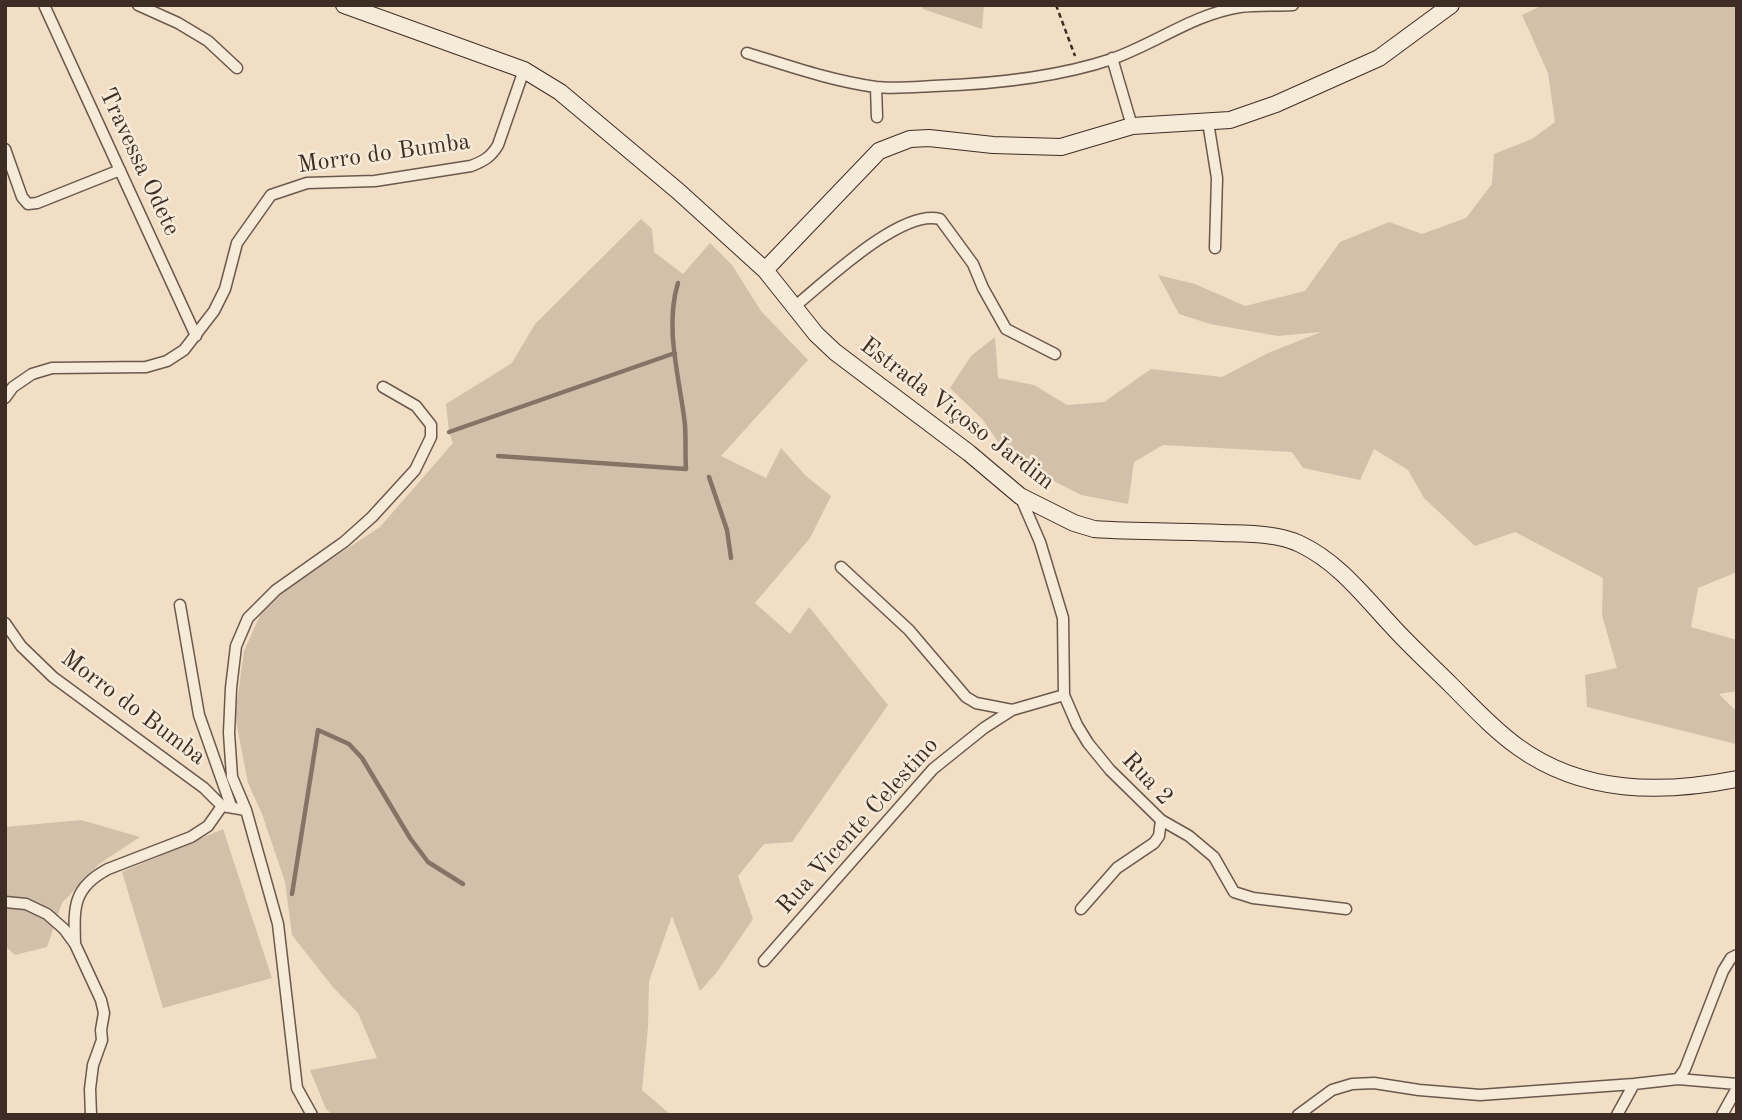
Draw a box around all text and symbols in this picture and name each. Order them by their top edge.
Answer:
street label: Travessa Odete [92,83,186,241]
street label: Morro do Bumba [296,128,472,180]
street label: Estrada Viçoso Jardim [854,331,1060,497]
street label: Morro do Bumba [55,644,211,772]
street label: Rua Vicente Celestino [771,732,945,920]
street label: Rua 2 [1115,746,1179,812]

